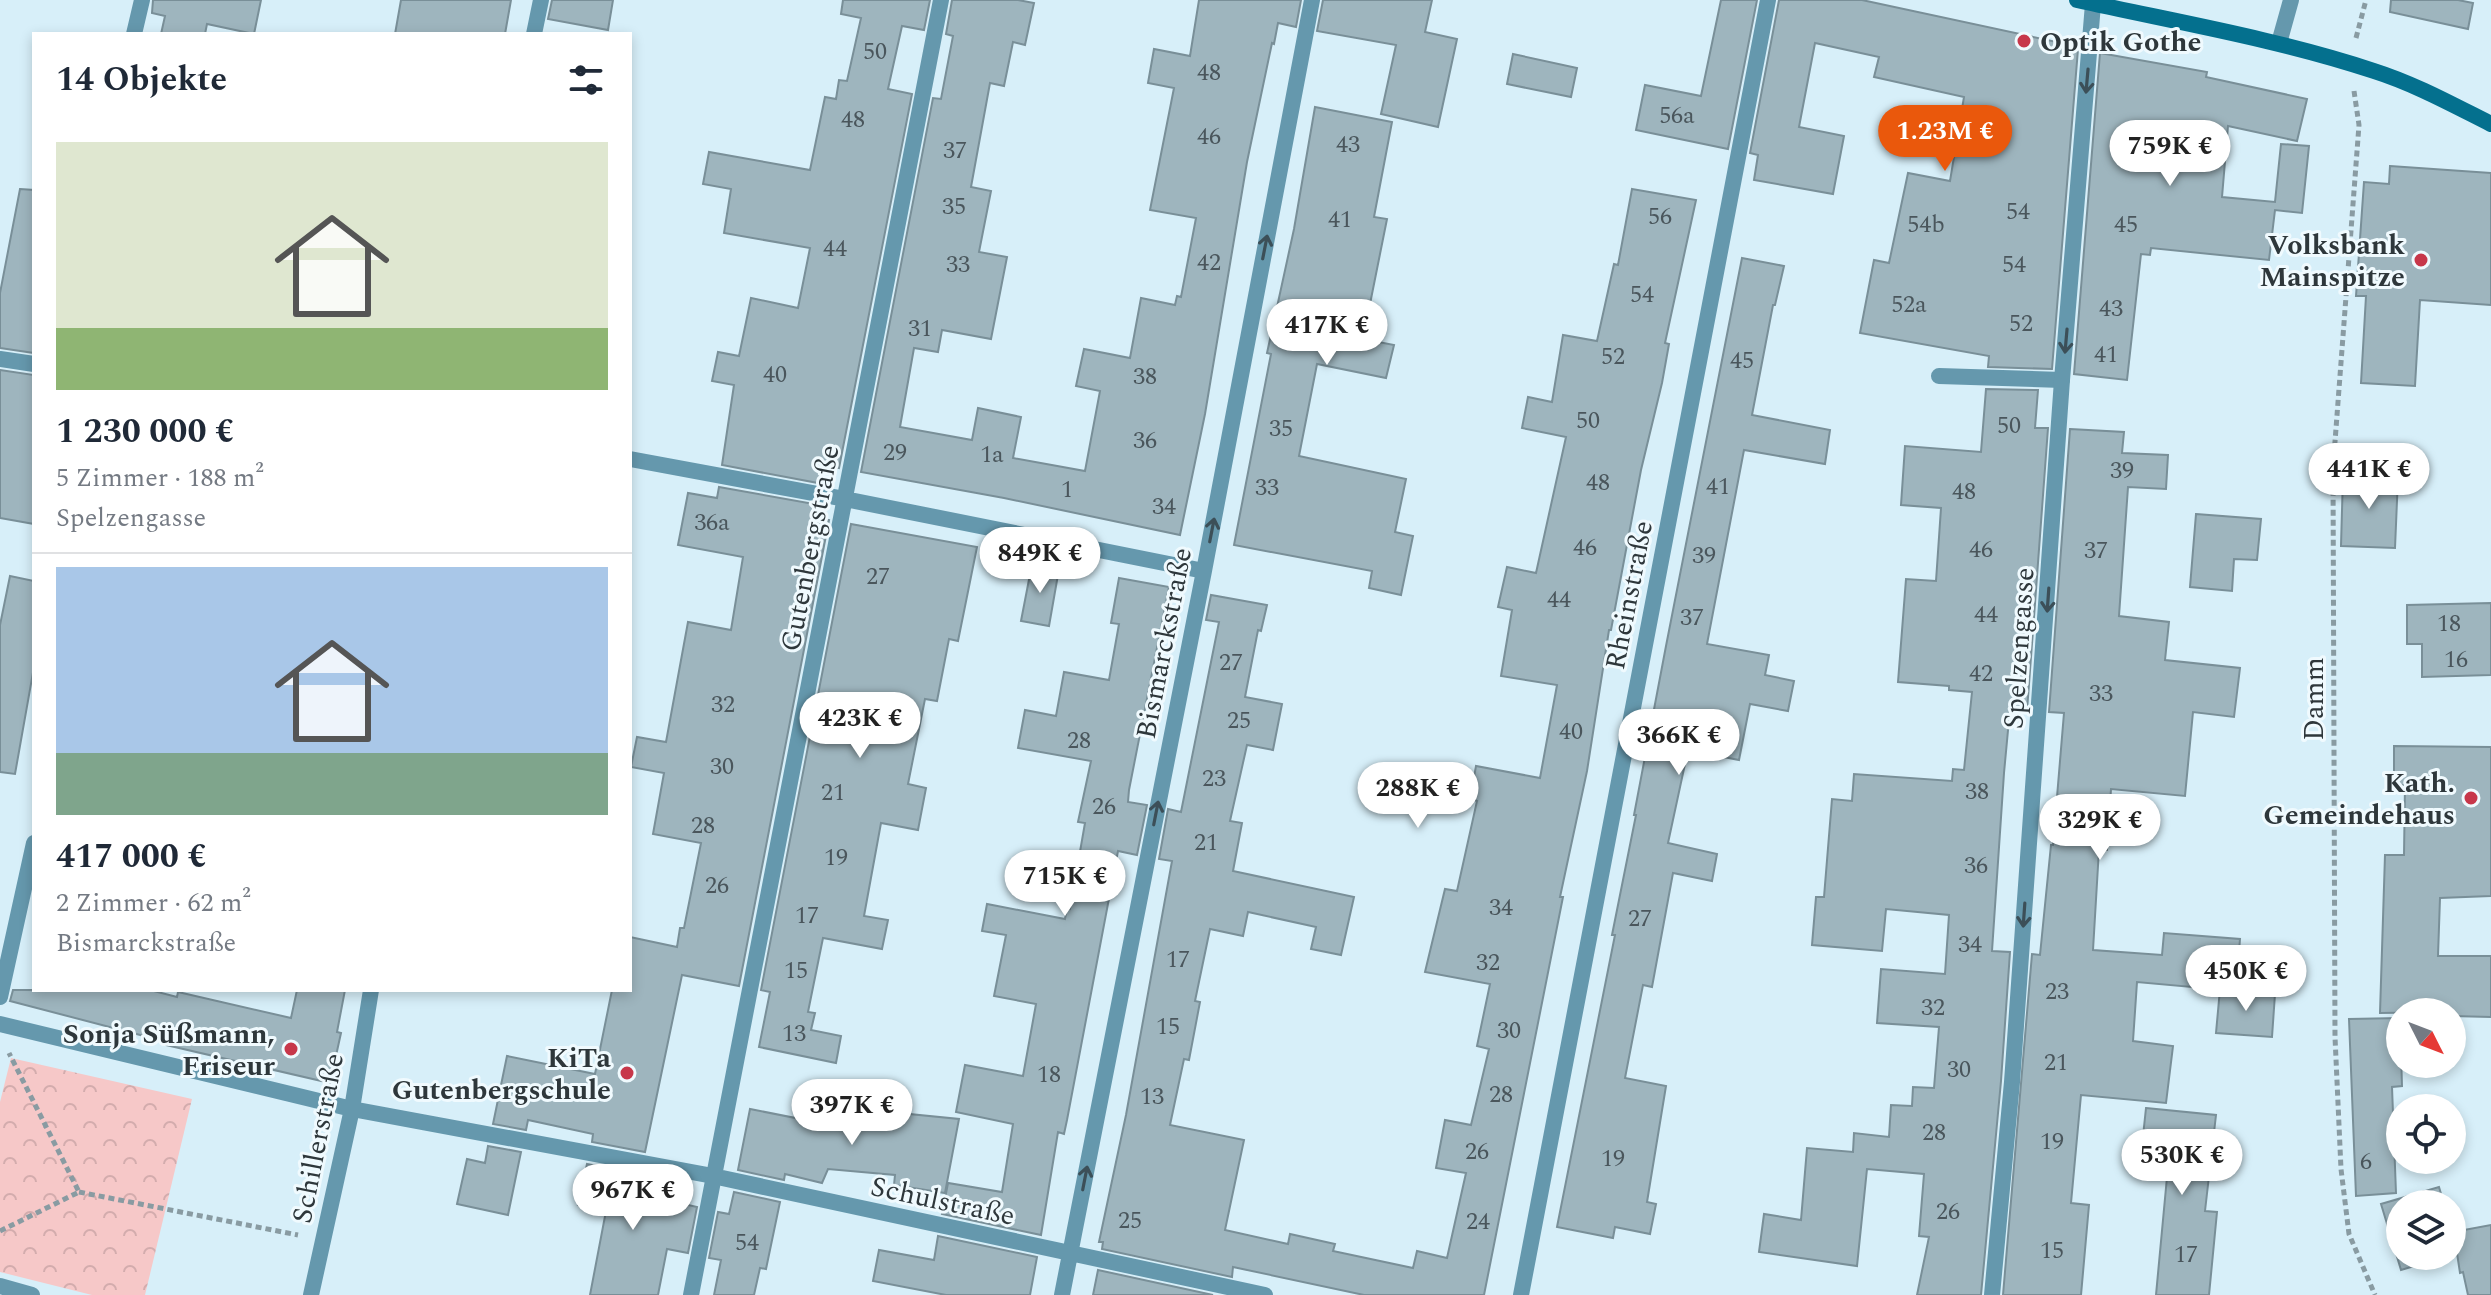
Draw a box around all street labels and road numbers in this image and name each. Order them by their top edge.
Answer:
street label: Gutenbergstraße [769,441,852,655]
street label: Rheinstraße [1594,517,1665,673]
street label: Bismarckstraße [1125,544,1204,743]
street label: Spelzengasse [1992,566,2047,730]
street label: Damm [2293,657,2336,741]
street label: Schillerstraße [281,1050,356,1227]
street label: Schulstraße [867,1165,1019,1238]

